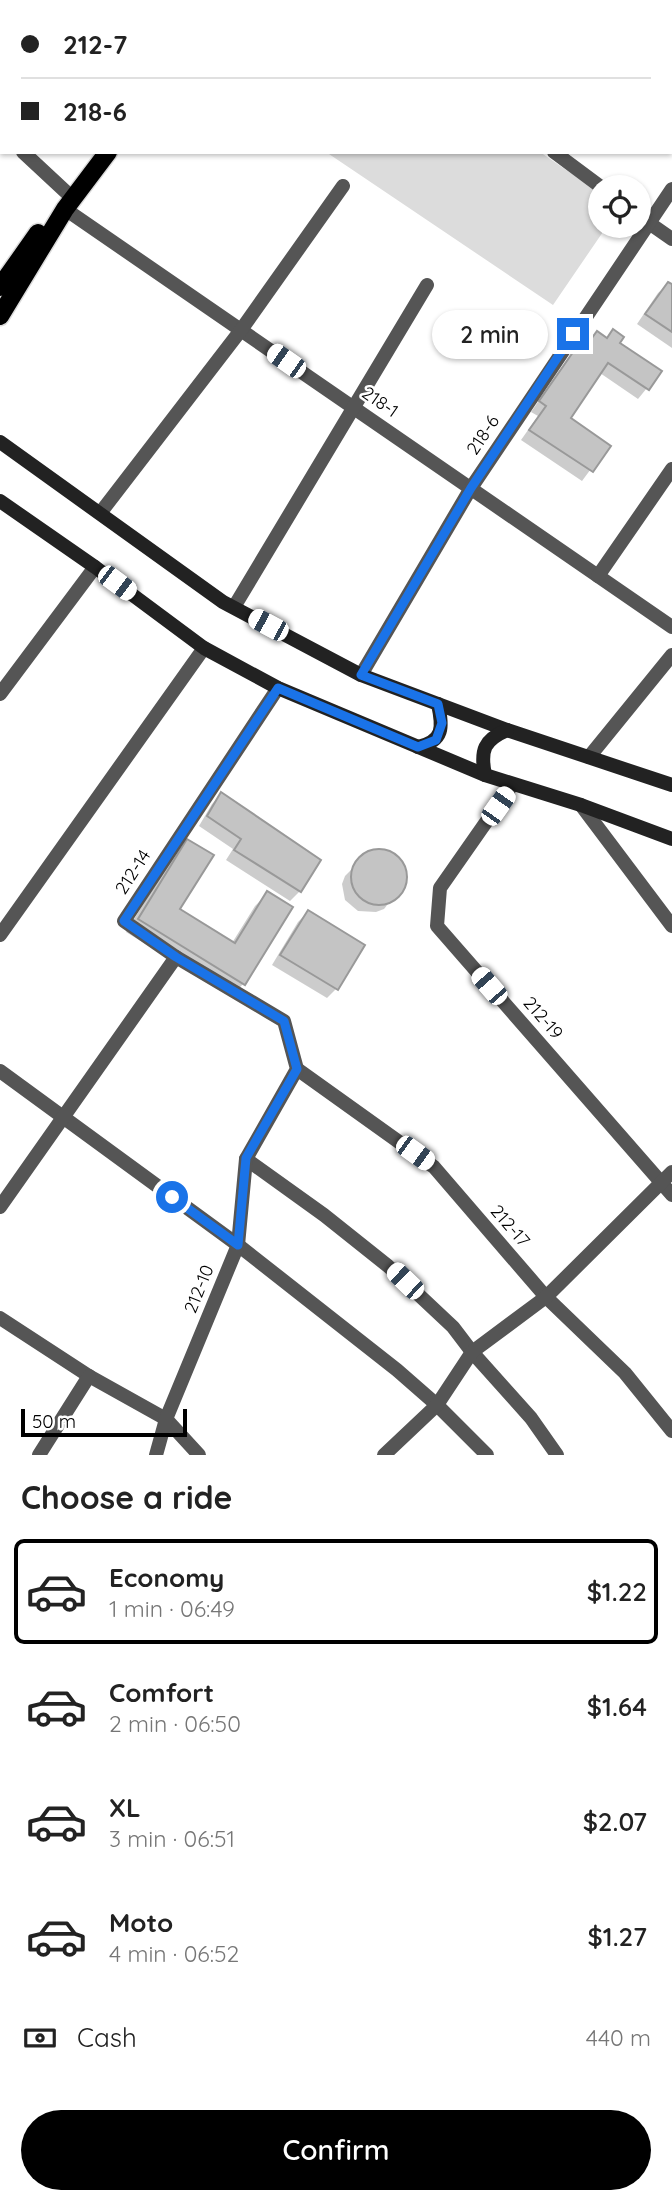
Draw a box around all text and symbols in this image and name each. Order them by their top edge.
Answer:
text: 212-7 [63,28,127,61]
text: 218-6 [63,95,127,128]
map controls [588,175,651,238]
button: locate [588,175,651,238]
callout: 2 min [433,310,548,358]
route end [557,318,589,350]
text: 2 min [460,320,520,349]
car [263,340,310,382]
street label: 218-1 [358,381,403,422]
street label: 218-6 [461,410,504,459]
car [94,562,141,604]
car [245,606,292,644]
car [478,783,519,829]
street label: 212-14 [110,845,155,898]
car [468,963,511,1009]
street label: 212-19 [518,991,568,1044]
car [392,1132,439,1174]
route start [156,1181,188,1213]
street label: 212-17 [486,1200,535,1252]
car [383,1259,428,1303]
street label: 212-10 [178,1261,219,1316]
scale bar [21,1406,187,1438]
text: 50 m [32,1409,76,1433]
text: Choose a ride [21,1477,233,1517]
icon: car [25,1560,88,1623]
text: Economy [109,1561,224,1594]
text: $1.22 [587,1575,647,1608]
text: 1 min · 06:49 [109,1594,235,1623]
icon: car [25,1675,88,1738]
text: Comfort [109,1676,214,1709]
text: $1.64 [587,1690,647,1723]
text: 2 min · 06:50 [109,1709,241,1738]
icon: car [25,1790,88,1853]
text: XL [109,1791,141,1824]
text: $2.07 [583,1805,647,1838]
text: 3 min · 06:51 [109,1824,235,1853]
icon: car [25,1905,88,1968]
text: Moto [109,1906,173,1939]
text: $1.27 [587,1920,647,1953]
text: 4 min · 06:52 [109,1939,239,1968]
icon: cash [21,2019,59,2057]
text: Cash [77,2021,137,2054]
text: 440 m [586,2023,651,2052]
button: Confirm [21,2110,651,2190]

